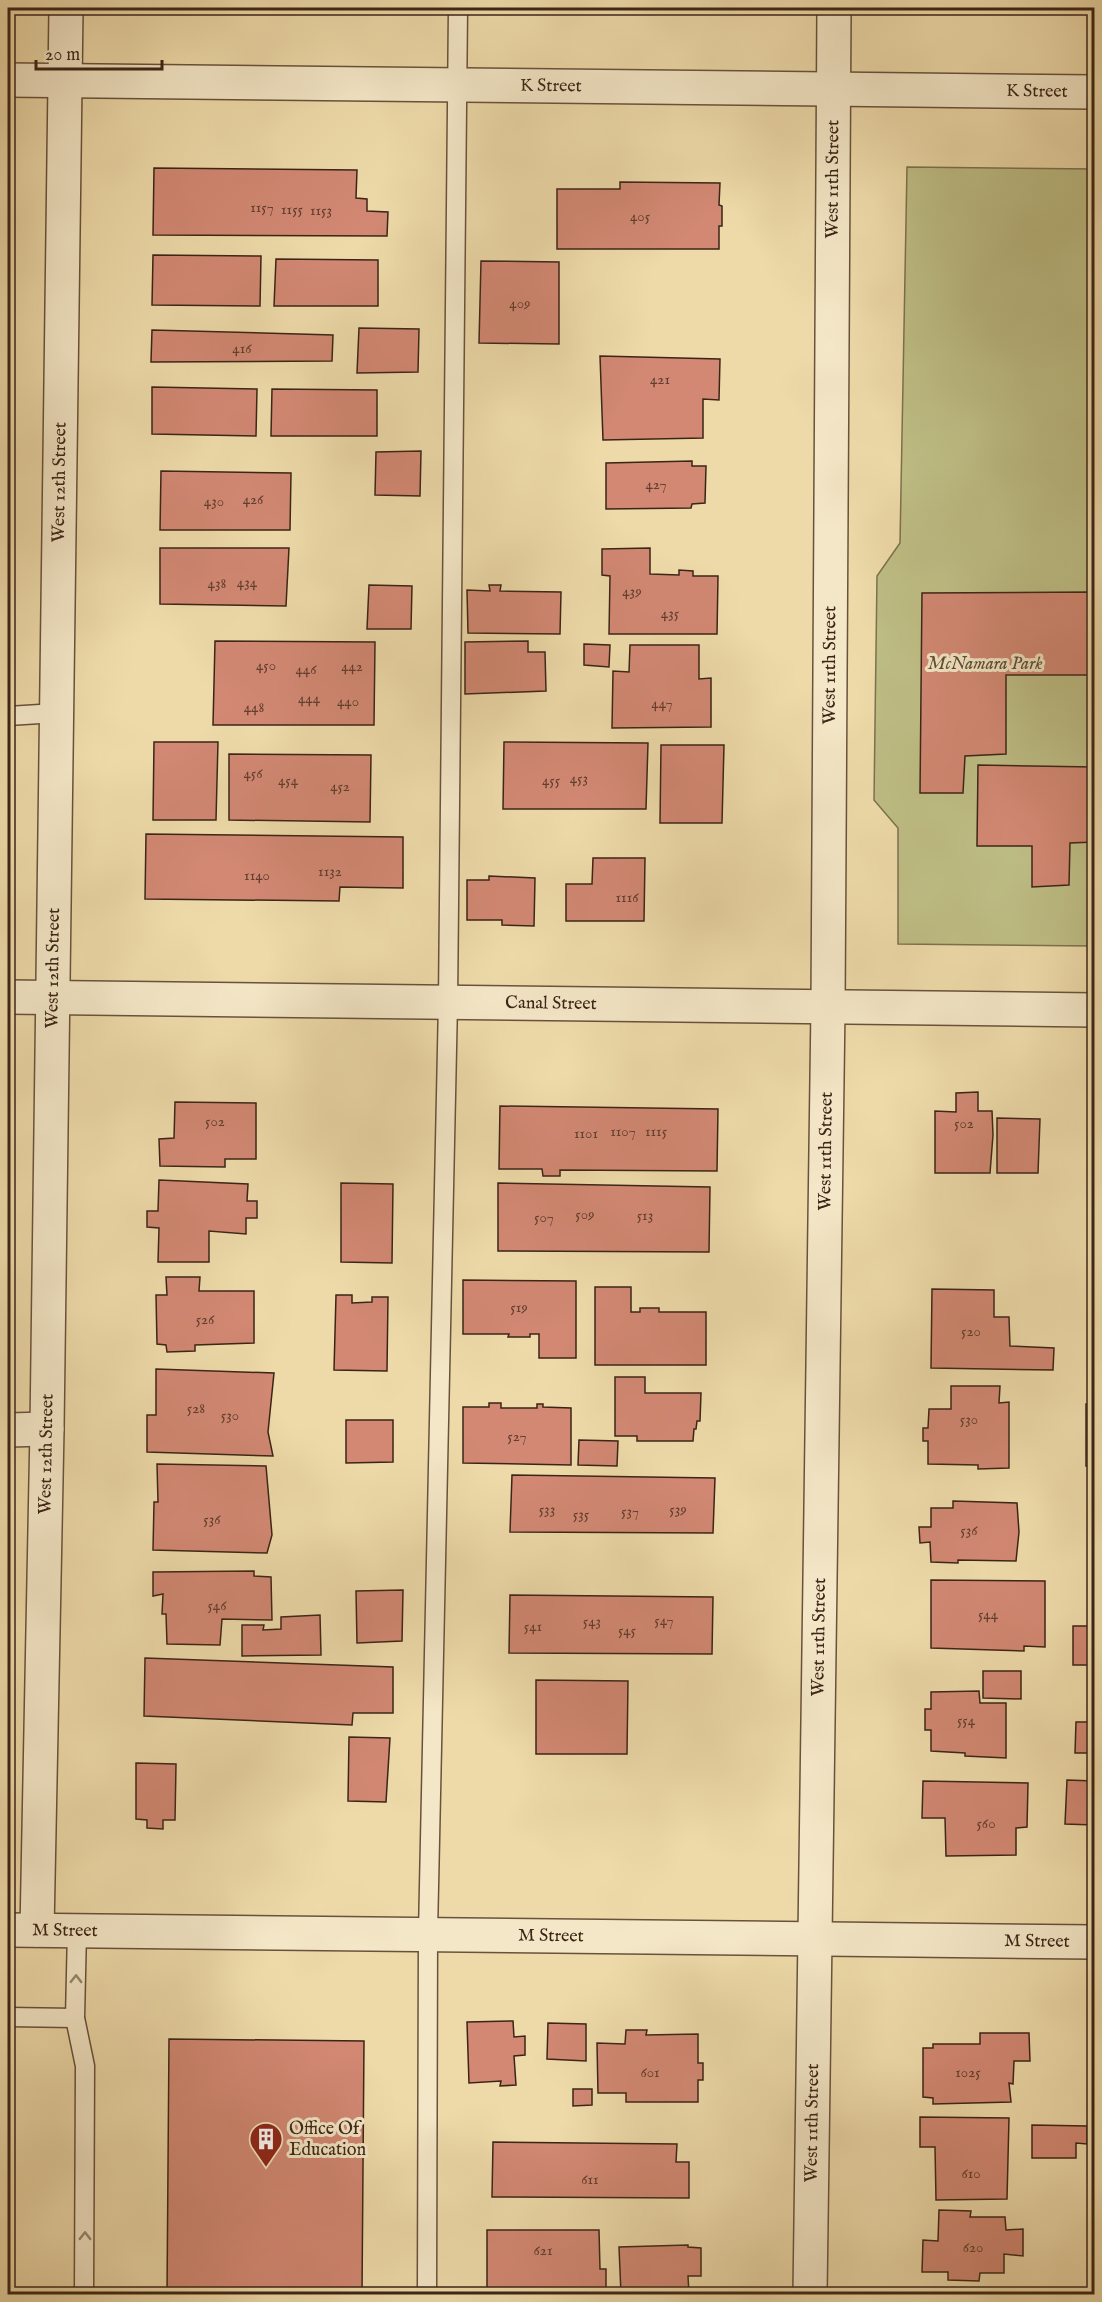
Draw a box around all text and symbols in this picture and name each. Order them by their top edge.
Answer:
scale bar [36,33,162,71]
text: 20 m [45,44,80,67]
street label: K Street [520,74,582,98]
street label: K Street [1006,80,1068,103]
street label: West 11th Street [821,120,845,239]
house number: 1157 [250,198,274,217]
house number: 1155 [281,200,304,219]
house number: 1153 [310,201,332,220]
house number: 405 [630,207,651,226]
house number: 409 [509,294,531,313]
house number: 416 [232,339,252,358]
house number: 421 [650,370,670,389]
street label: West 12th Street [47,422,72,543]
house number: 427 [645,475,667,494]
house number: 426 [243,490,264,509]
house number: 430 [204,492,224,511]
house number: 434 [237,573,258,592]
house number: 438 [208,574,227,593]
house number: 439 [622,582,642,601]
house number: 435 [661,604,680,623]
street label: West 11th Street [818,606,842,725]
park label: McNamara Park [928,653,1042,676]
house number: 450 [256,656,276,675]
house number: 442 [341,657,363,676]
house number: 446 [295,660,317,679]
house number: 444 [298,689,321,708]
house number: 440 [337,692,359,711]
house number: 447 [651,694,673,713]
house number: 448 [244,698,264,717]
house number: 456 [243,764,263,783]
house number: 453 [570,769,588,788]
house number: 454 [278,771,299,790]
house number: 455 [542,771,561,790]
house number: 452 [330,777,350,796]
house number: 1132 [318,862,342,881]
house number: 1140 [244,866,270,885]
house number: 1116 [615,888,639,907]
street label: West 12th Street [41,908,65,1029]
street label: Canal Street [505,991,597,1016]
street label: West 11th Street [814,1092,838,1211]
house number: 502 [205,1112,225,1131]
house number: 502 [954,1114,974,1133]
house number: 1107 [610,1122,636,1141]
house number: 1115 [645,1122,668,1141]
house number: 1101 [574,1124,598,1143]
house number: 509 [575,1205,595,1224]
house number: 513 [637,1206,653,1225]
house number: 507 [534,1208,554,1227]
house number: 519 [510,1298,528,1317]
house number: 526 [196,1310,215,1329]
house number: 520 [961,1322,981,1341]
street label: West 12th Street [34,1394,59,1515]
house number: 528 [187,1399,205,1418]
house number: 530 [221,1406,239,1425]
house number: 530 [960,1410,978,1429]
house number: 527 [507,1427,527,1446]
house number: 533 [539,1500,555,1519]
house number: 539 [669,1500,687,1519]
house number: 537 [621,1502,639,1521]
house number: 535 [573,1505,590,1524]
house number: 536 [203,1510,221,1529]
house number: 536 [960,1521,978,1540]
street label: West 11th Street [807,1577,832,1697]
house number: 546 [207,1596,227,1615]
house number: 544 [978,1605,999,1624]
house number: 547 [654,1611,674,1630]
house number: 543 [583,1612,601,1631]
house number: 541 [524,1617,542,1636]
house number: 545 [618,1621,637,1640]
house number: 554 [957,1711,976,1730]
house number: 560 [976,1814,996,1833]
street label: M Street [32,1919,98,1942]
street label: M Street [518,1924,584,1948]
street label: M Street [1004,1930,1070,1953]
one-way arrow [70,1974,82,1983]
house number: 601 [640,2063,660,2082]
street label: West 11th Street [800,2063,825,2183]
house number: 1025 [955,2063,981,2082]
place label: Office Of Education [289,2118,366,2162]
building icon: Office Of Education [248,2121,284,2168]
house number: 610 [961,2164,981,2183]
house number: 611 [581,2170,599,2189]
one-way arrow [79,2232,91,2241]
house number: 620 [963,2238,983,2257]
house number: 621 [534,2241,552,2260]

